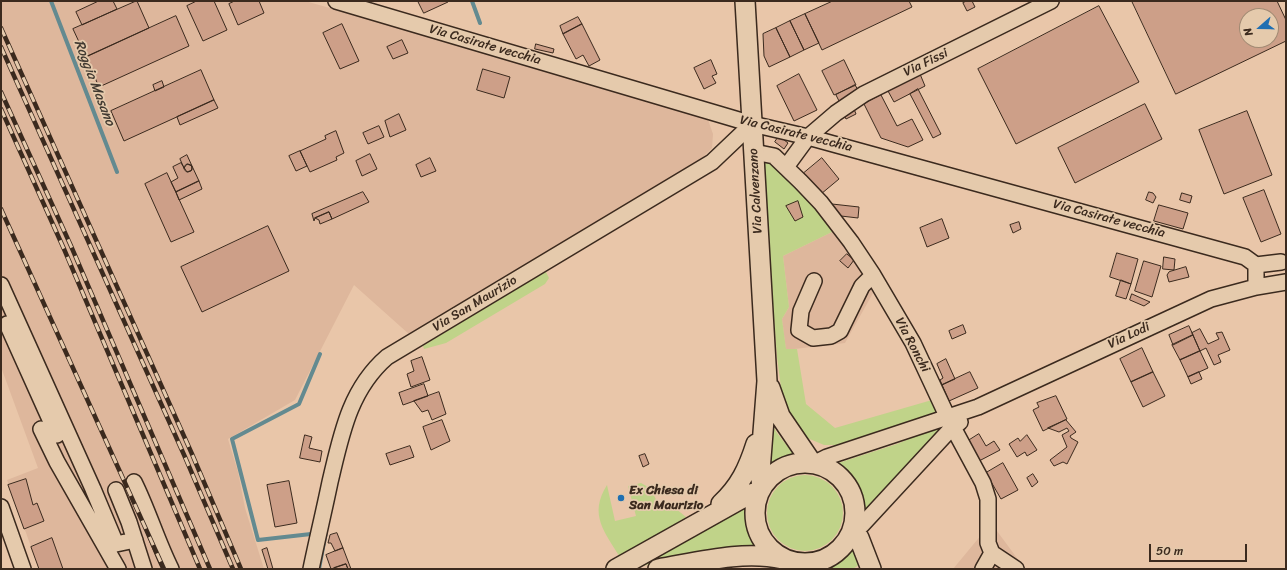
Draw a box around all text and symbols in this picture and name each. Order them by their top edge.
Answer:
north arrow [1239,8,1279,48]
street label: Via Casirate vecchia [427,22,543,68]
text: N [1238,25,1258,39]
water label: Roggia Masano [70,38,118,128]
street label: Via Fissi [901,46,951,80]
street label: Via Casirate vecchia [738,112,854,156]
street label: Via Calvenzano [746,148,766,234]
street label: Via Casirate vecchia [1051,197,1167,241]
street label: Via San Maurizio [430,273,520,335]
street label: Via Ronchi [891,315,933,375]
street label: Via Lodi [1106,320,1152,352]
place label: Ex Chiesa di San Maurizio [629,483,703,514]
marker: Ex Chiesa di San Maurizio [616,493,626,503]
scale bar [1151,536,1249,562]
text: 50 m [1156,540,1183,562]

